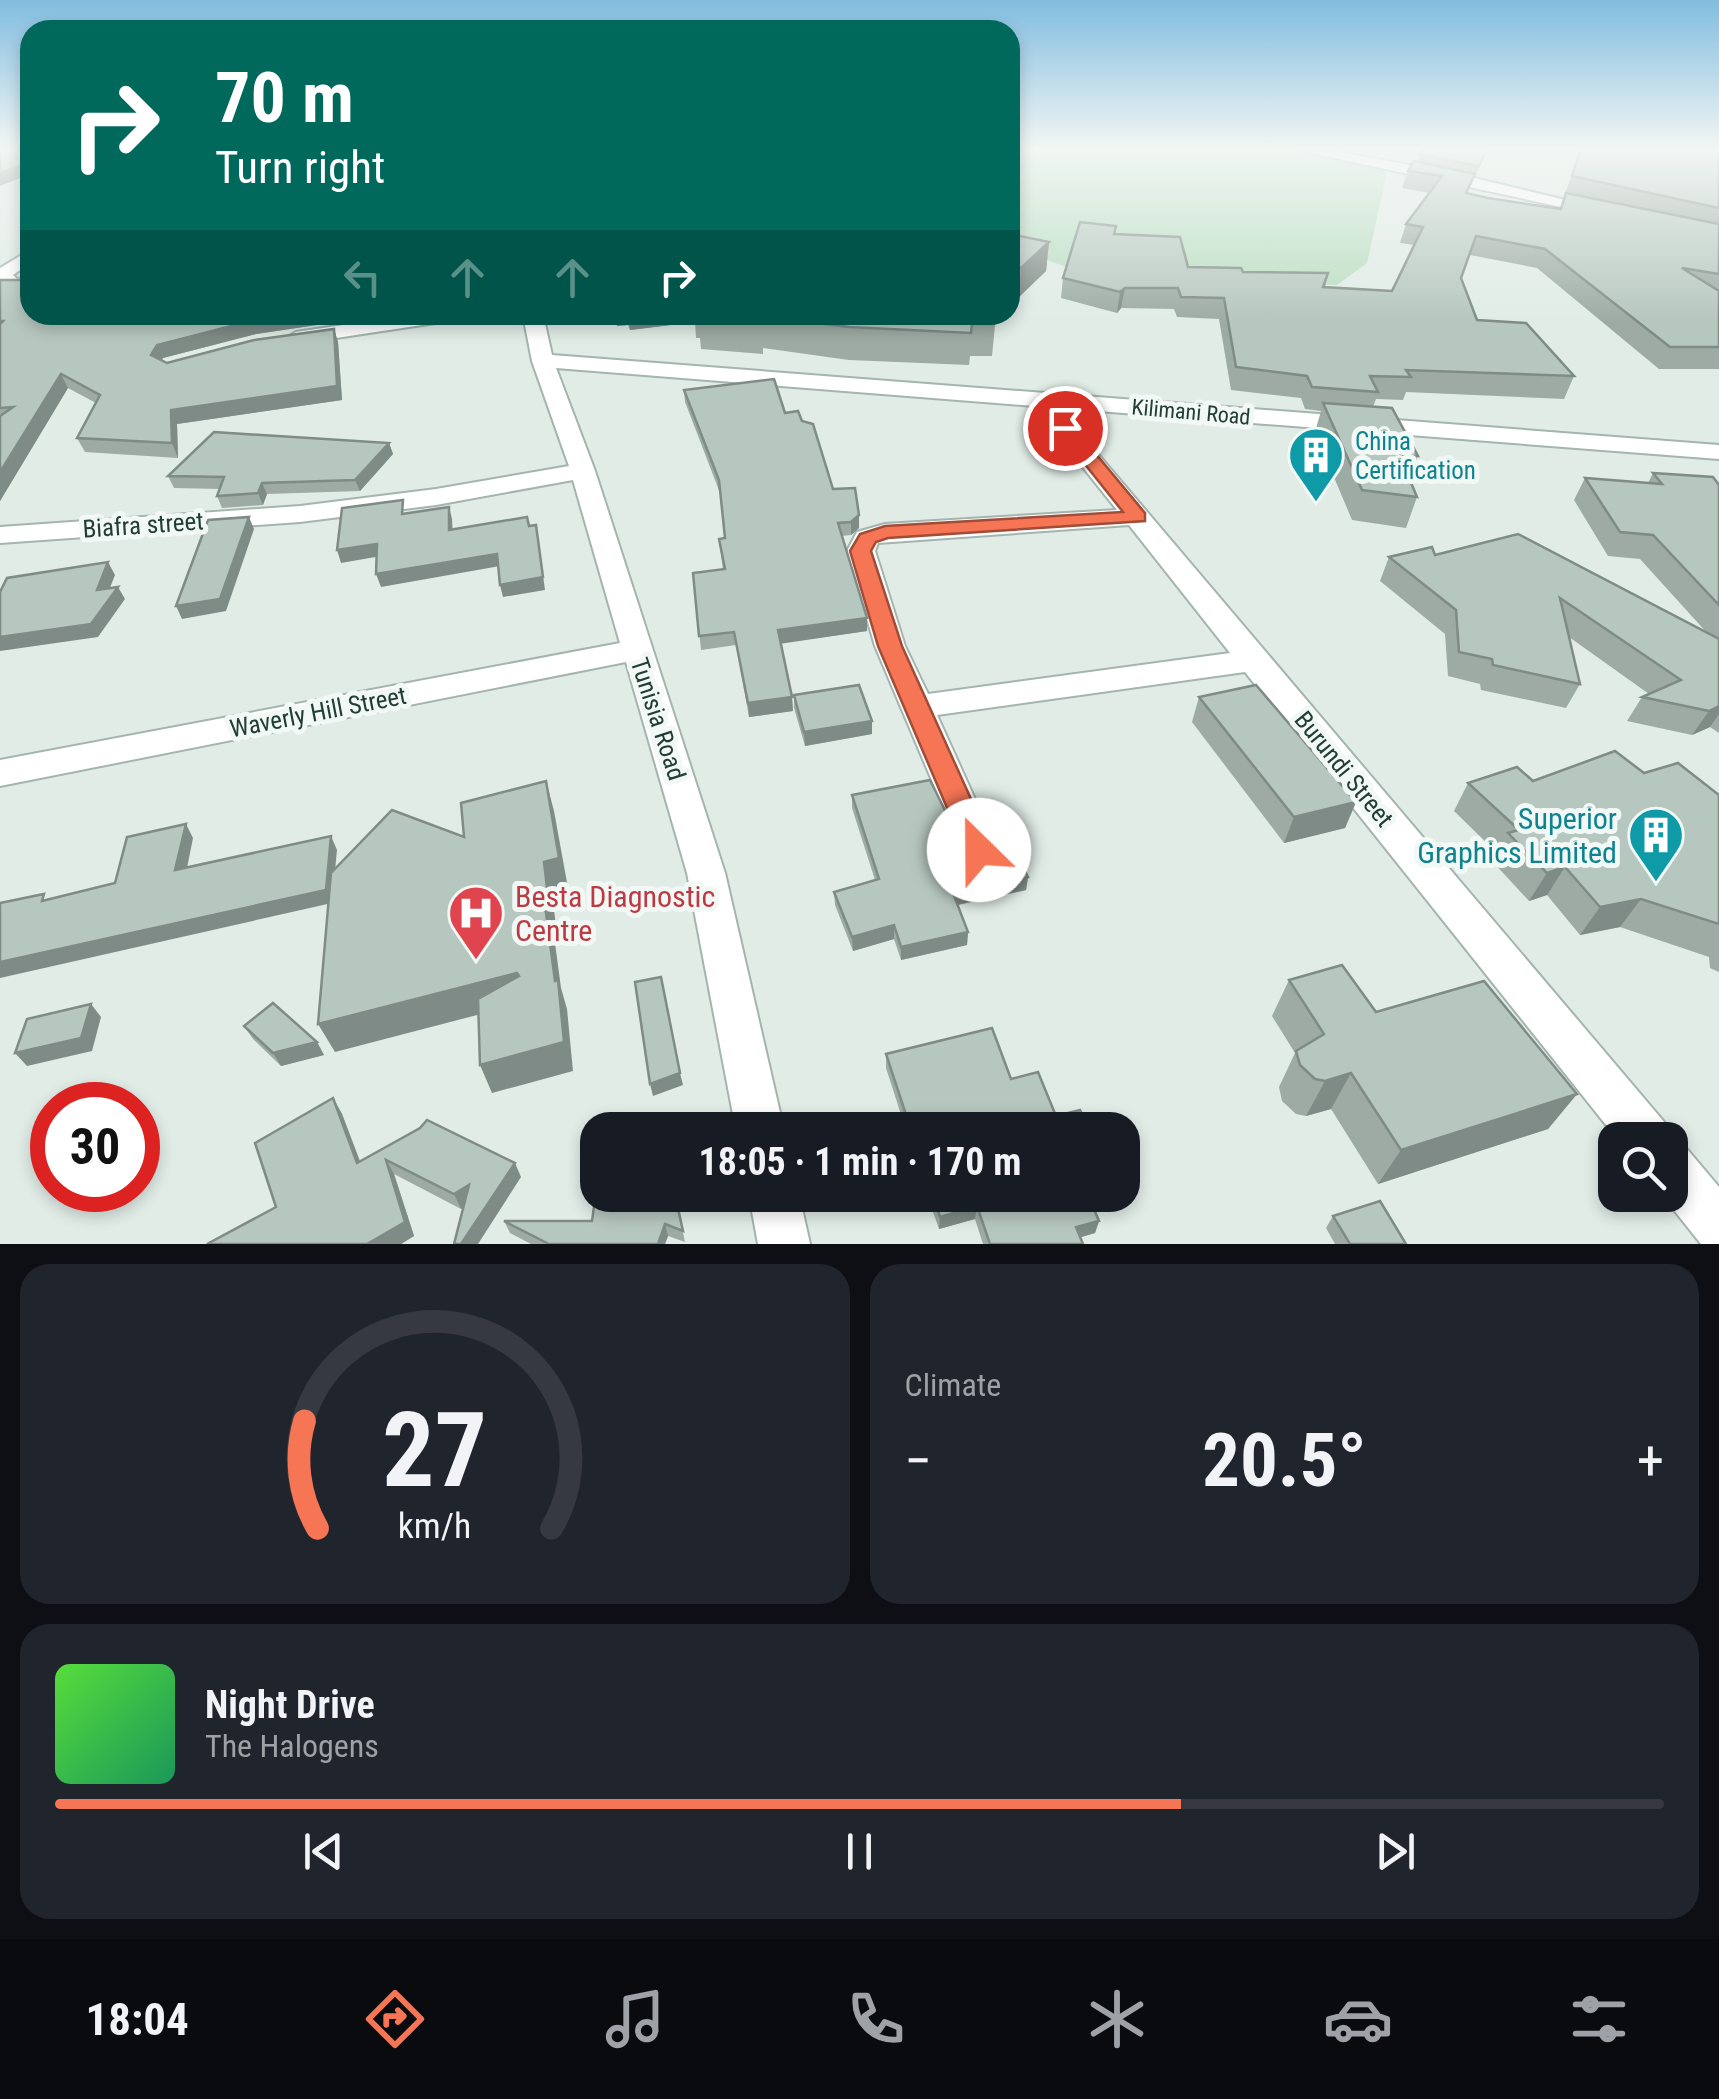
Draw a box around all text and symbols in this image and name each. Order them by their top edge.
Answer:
text: 70 m [215,57,354,139]
icon: right [50,60,180,190]
text: Turn right [215,141,385,194]
icon: left [335,250,390,305]
icon: ahead [440,250,495,305]
icon: ahead [545,250,600,305]
icon: right [650,250,705,305]
pin [1023,386,1108,471]
street label: Kilimani Road [1131,394,1251,430]
icon: arrive [1038,401,1093,456]
building icon: China Certification [1286,425,1346,504]
place label: China Certification [1355,427,1476,485]
street label: Biafra street [82,506,204,544]
street label: Tunisia Road [625,654,691,784]
street label: Waverly Hill Street [227,681,409,743]
street label: Burundi Street [1289,705,1399,833]
position arrow [927,798,1031,902]
place label: Superior Graphics Limited [1417,801,1617,870]
building icon: Superior Graphics Limited [1626,805,1686,884]
place label: Besta Diagnostic Centre [515,879,715,948]
hospital icon: Besta Diagnostic Centre [446,883,506,962]
speed limit sign: 30 [30,1082,160,1212]
map controls [1598,1122,1688,1212]
button: search [1598,1122,1688,1212]
text: 18:05 · 1 min · 170 m [699,1140,1021,1184]
text: Climate [905,1366,1001,1404]
text: 27 [382,1390,487,1511]
text: 20.5° [1202,1416,1367,1504]
text: − [905,1429,932,1493]
text: + [1637,1429,1664,1493]
text: km/h [398,1505,472,1547]
text: Night Drive [205,1683,375,1727]
text: The Halogens [205,1727,379,1765]
icon: previous [296,1824,351,1879]
icon: pause [832,1824,887,1879]
icon: next [1368,1824,1423,1879]
icon: directions [360,1984,430,2054]
icon: music [600,1984,670,2054]
icon: phone [841,1984,911,2054]
icon: climate [1082,1984,1152,2054]
icon: car [1323,1984,1393,2054]
icon: filters [1564,1984,1634,2054]
text: 18:04 [85,1993,189,2046]

